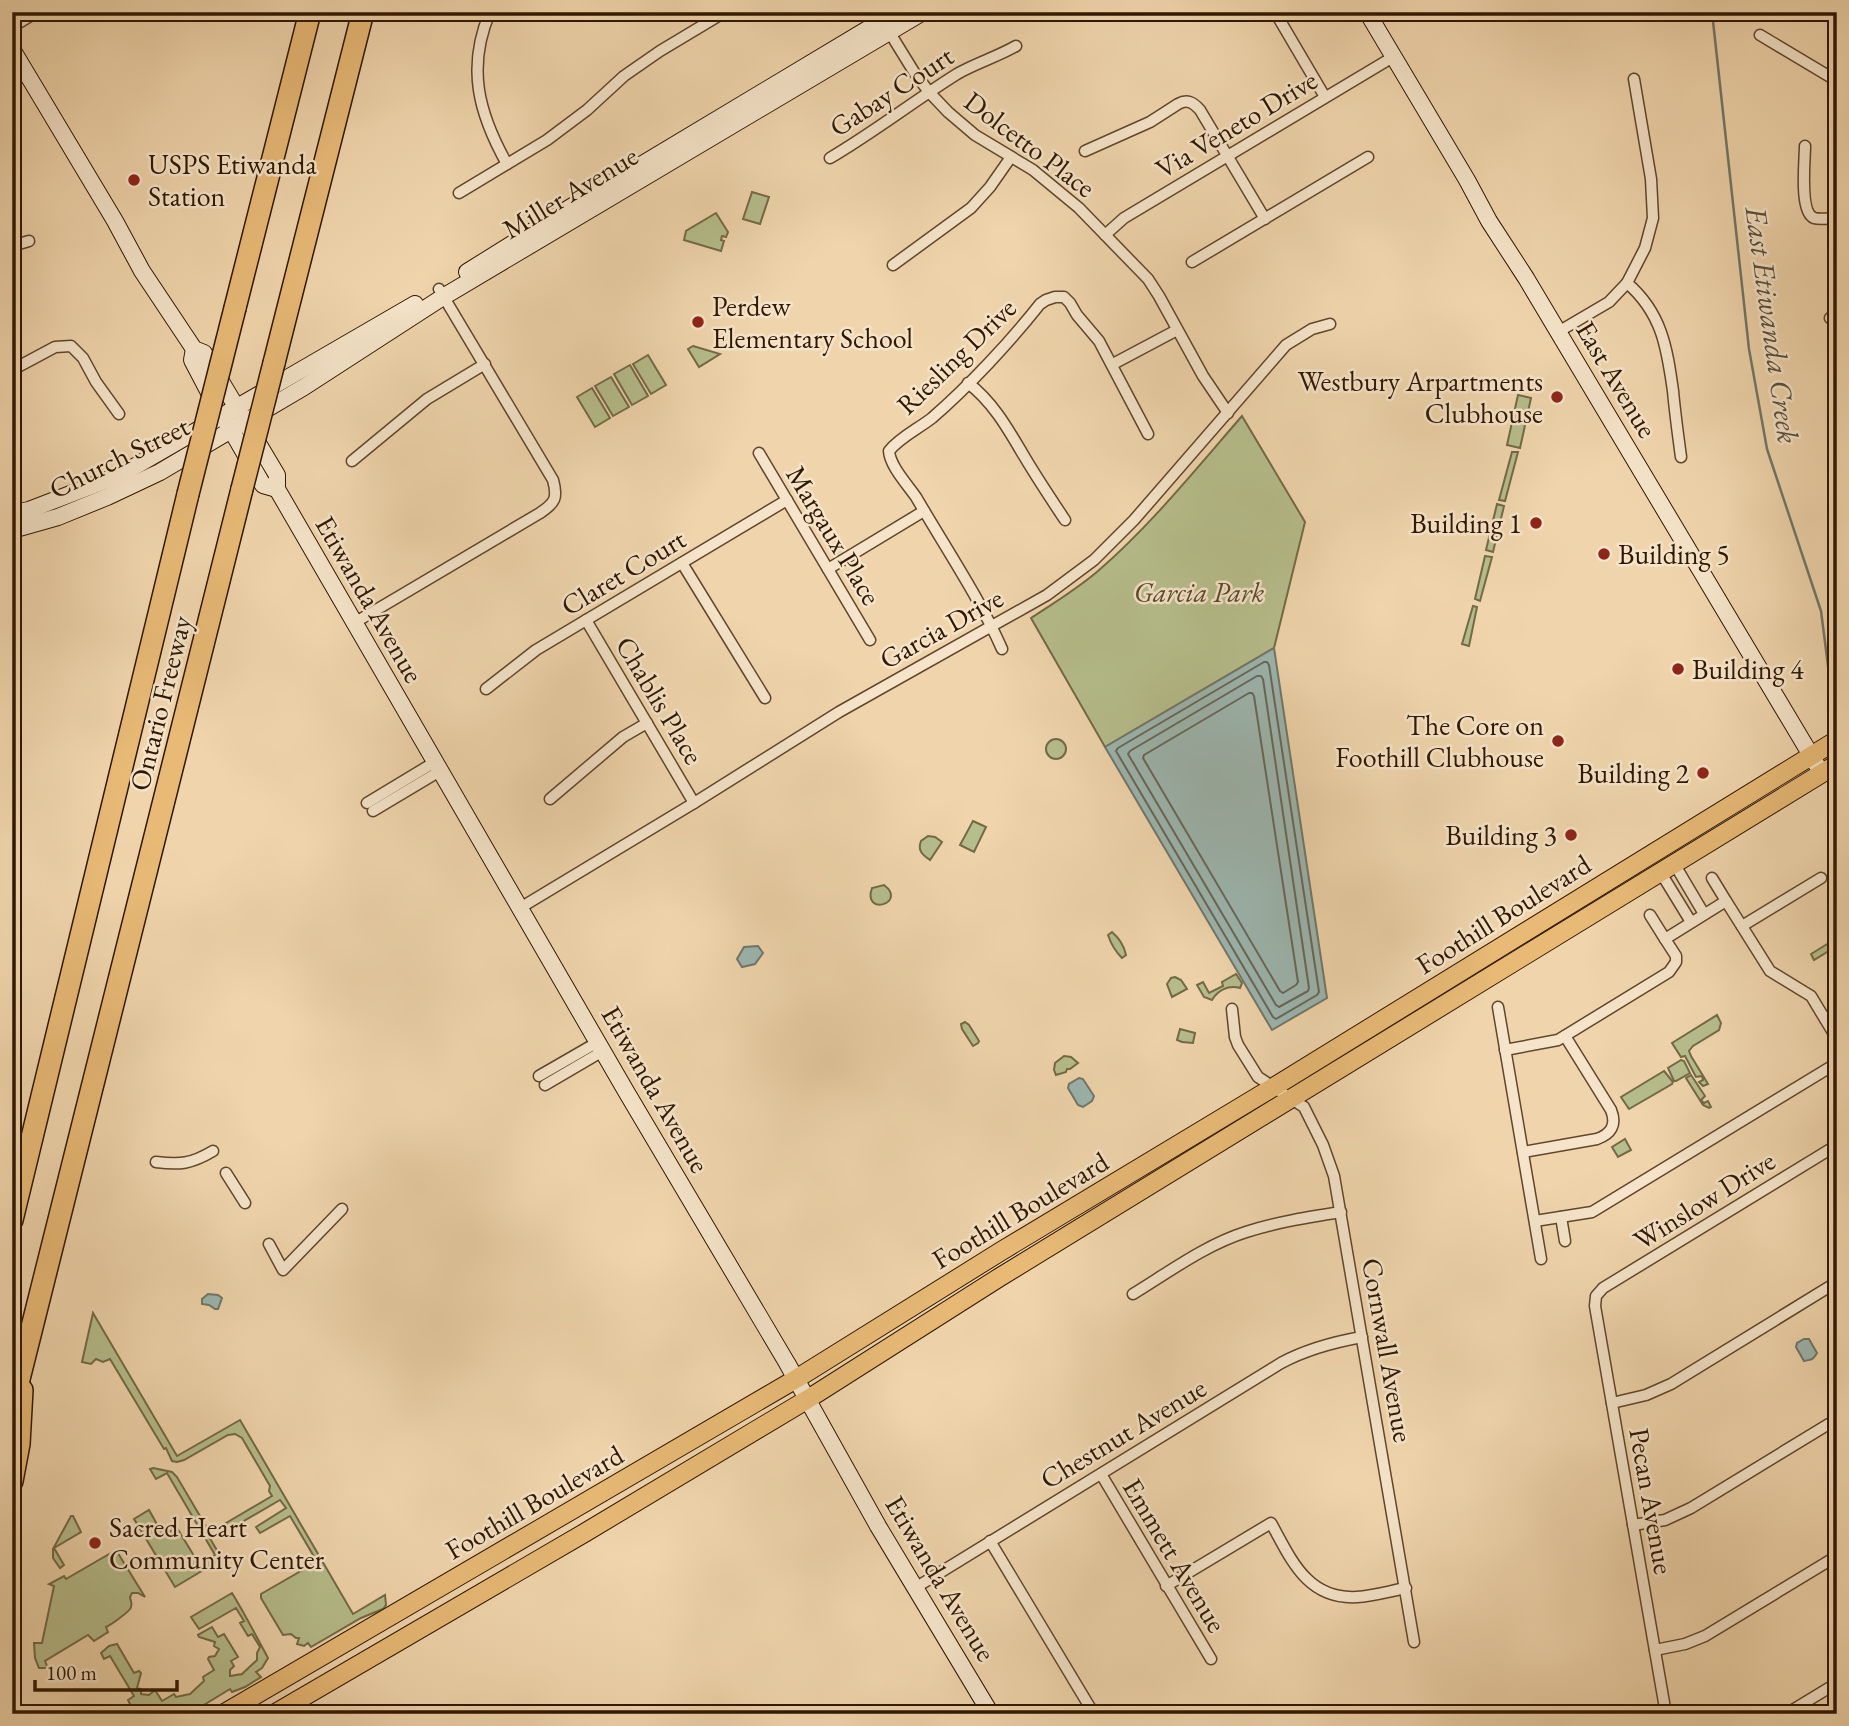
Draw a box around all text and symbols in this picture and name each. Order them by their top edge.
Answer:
street label: Gabay Court [822,37,960,144]
street label: Via Veneto Drive [1148,62,1324,186]
street label: Dolcetto Place [957,83,1103,205]
street label: Miller Avenue [496,137,644,247]
place label: USPS Etiwanda Station [148,146,318,214]
marker: USPS Etiwanda Station [126,172,142,188]
water label: East Etiwanda Creek [1736,203,1808,446]
place label: Perdew Elementary School [712,288,913,356]
street label: Riesling Drive [889,290,1023,422]
marker: Perdew Elementary School [690,314,706,330]
street label: East Avenue [1568,314,1666,444]
place label: Westbury Arpartments Clubhouse [1298,363,1543,431]
marker: Westbury Arpartments Clubhouse [1549,389,1565,405]
street label: Church Street [43,408,195,506]
street label: Margaux Place [778,459,890,611]
place label: Building 1 [1410,505,1522,541]
street label: Etiwanda Avenue [308,509,432,689]
marker: Building 1 [1528,515,1544,531]
street label: Claret Court [554,521,692,623]
place label: Building 5 [1618,536,1730,572]
marker: Building 5 [1596,546,1612,562]
park label: Garcia Park [1134,574,1265,610]
street label: Garcia Drive [873,579,1009,677]
street label: Ontario Freeway [121,611,199,794]
street label: Chablis Place [608,630,712,771]
place label: Building 4 [1692,651,1804,687]
marker: Building 4 [1670,661,1686,677]
place label: The Core on Foothill Clubhouse [1335,707,1544,775]
marker: The Core on Foothill Clubhouse [1550,733,1566,749]
place label: Building 2 [1577,755,1690,791]
marker: Building 2 [1695,765,1711,781]
place label: Building 3 [1445,817,1557,853]
marker: Building 3 [1563,827,1579,843]
street label: Foothill Boulevard [1409,845,1598,982]
street label: Etiwanda Avenue [594,999,718,1179]
street label: Winslow Drive [1626,1142,1782,1258]
street label: Foothill Boulevard [925,1143,1116,1277]
street label: Cornwall Avenue [1354,1255,1422,1445]
street label: Chestnut Avenue [1033,1369,1213,1497]
street label: Pecan Avenue [1621,1425,1683,1577]
street label: Foothill Boulevard [439,1436,630,1567]
street label: Emmett Avenue [1115,1471,1235,1639]
street label: Etiwanda Avenue [877,1489,1005,1667]
place label: Sacred Heart Community Center [109,1509,325,1577]
marker: Sacred Heart Community Center [87,1535,103,1551]
scale bar [35,1649,177,1693]
text: 100 m [46,1659,97,1686]

